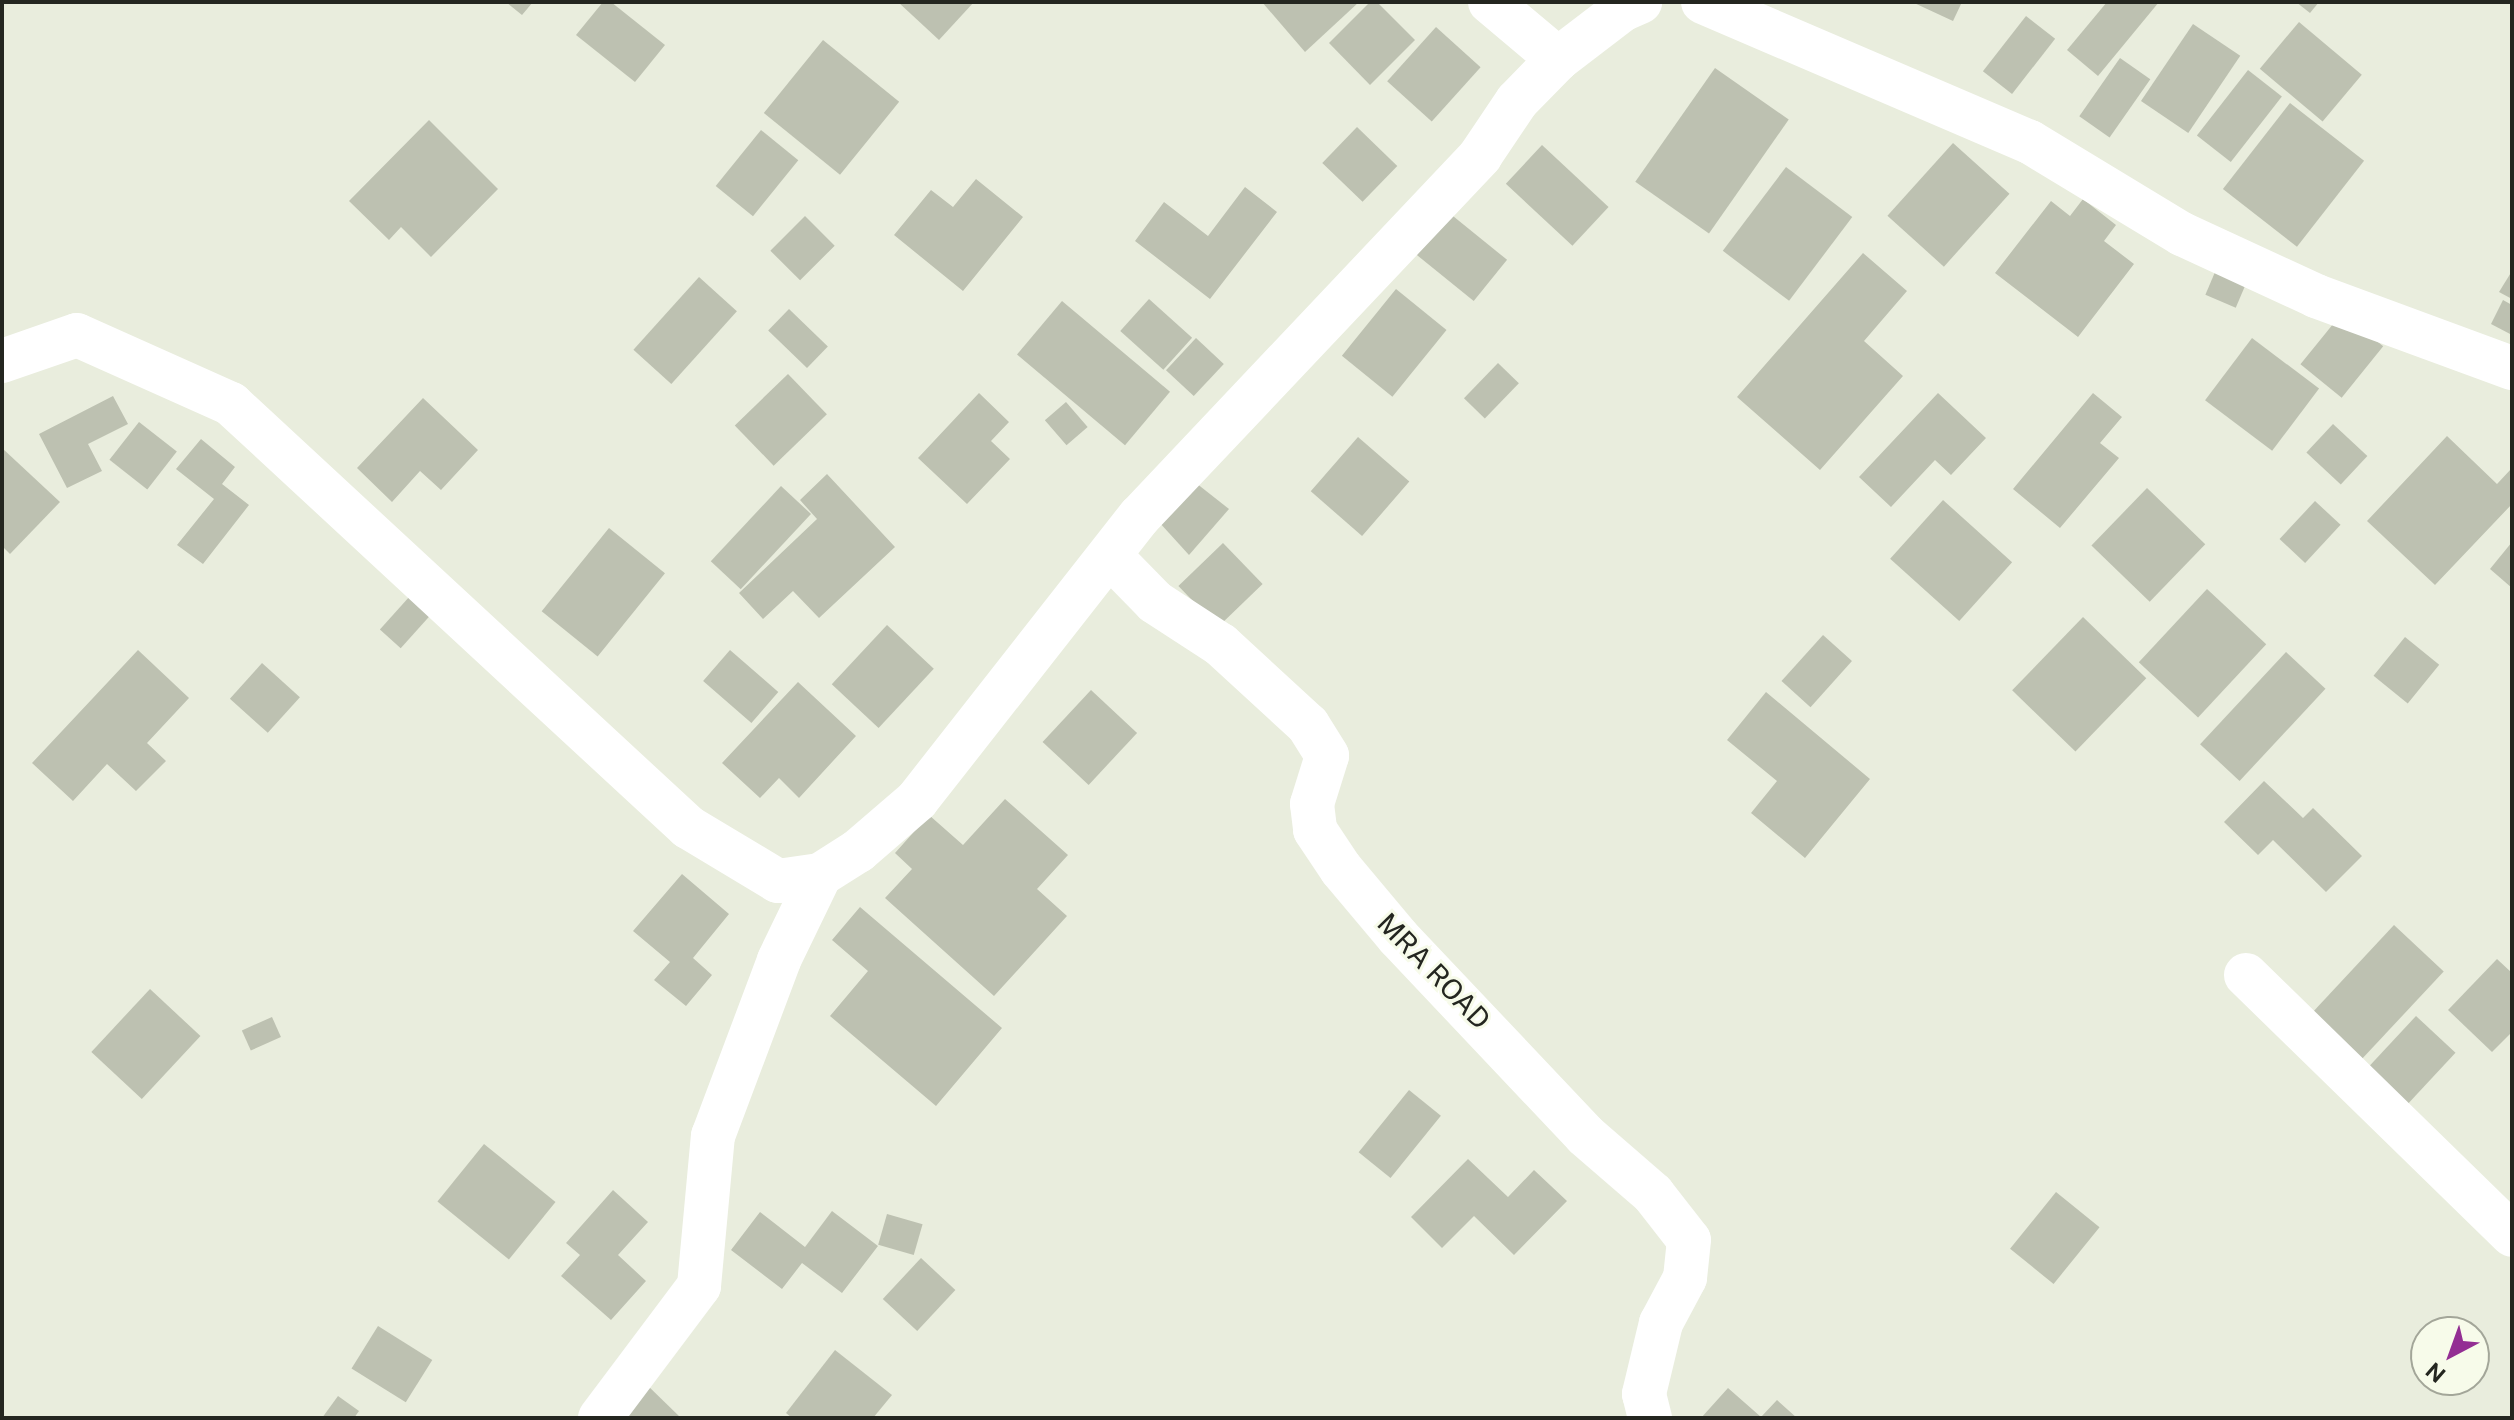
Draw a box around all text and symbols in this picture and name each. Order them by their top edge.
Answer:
street label: MRA ROAD [1370,906,1498,1036]
north arrow [2410,1316,2490,1396]
text: N [2421,1357,2451,1388]

